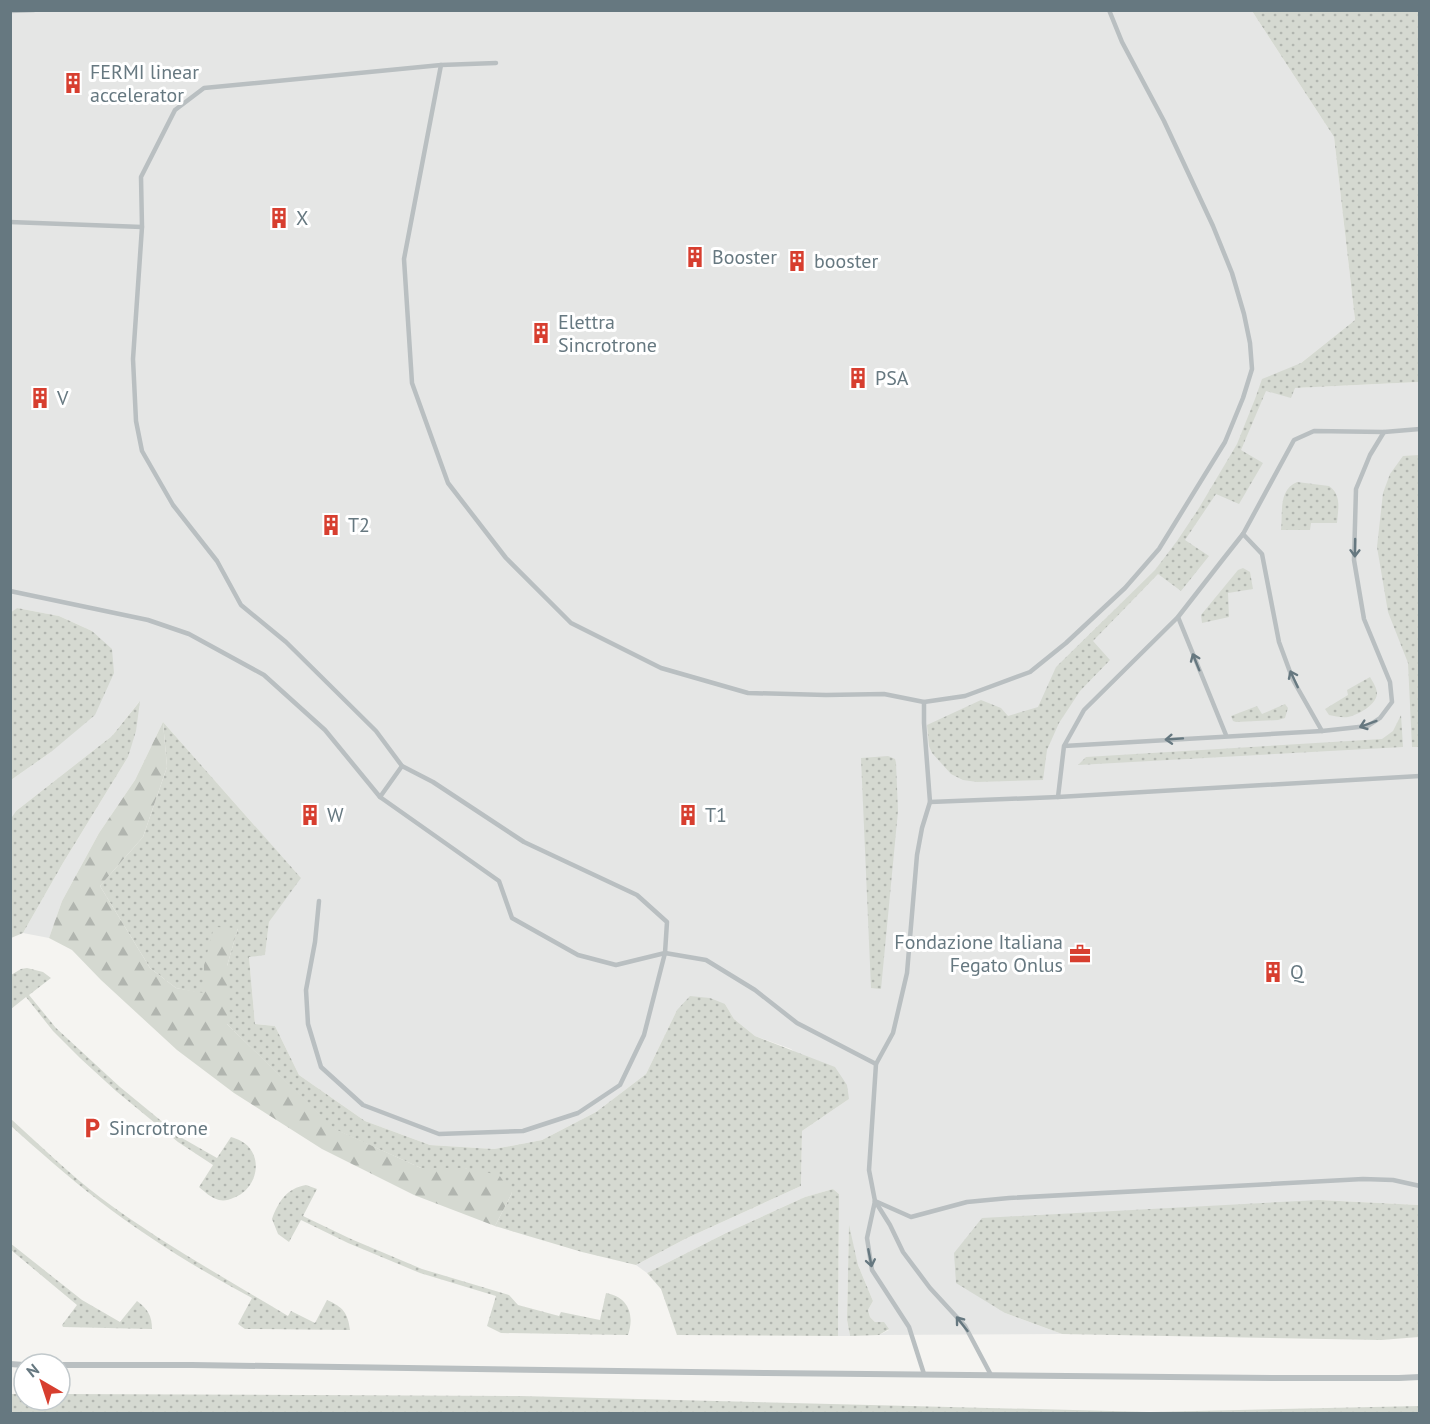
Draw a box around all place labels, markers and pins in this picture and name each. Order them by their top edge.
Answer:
place label: FERMI linear accelerator [90,59,199,108]
building icon: FERMI linear accelerator [61,71,85,95]
place label: X [296,205,308,231]
building icon: X [267,206,291,230]
place label: Booster [712,244,777,270]
building icon: Booster [683,245,707,269]
place label: booster [814,248,878,274]
building icon: booster [785,249,809,273]
place label: Elettra Sincrotrone [558,309,657,358]
building icon: Elettra Sincrotrone [529,321,553,345]
place label: PSA [875,365,909,391]
building icon: PSA [846,366,870,390]
place label: V [56,385,69,411]
building icon: V [28,386,52,410]
place label: T2 [348,512,370,538]
building icon: T2 [319,513,343,537]
place label: W [327,802,344,828]
place label: T1 [705,802,727,828]
building icon: W [298,803,322,827]
building icon: T1 [676,803,700,827]
place label: Fondazione Italiana Fegato Onlus [894,929,1063,978]
office icon: Fondazione Italiana Fegato Onlus [1068,942,1092,966]
place label: Q [1290,959,1305,985]
building icon: Q [1261,960,1285,984]
place label: Sincrotrone [109,1115,208,1141]
parking icon: Sincrotrone [80,1116,104,1140]

